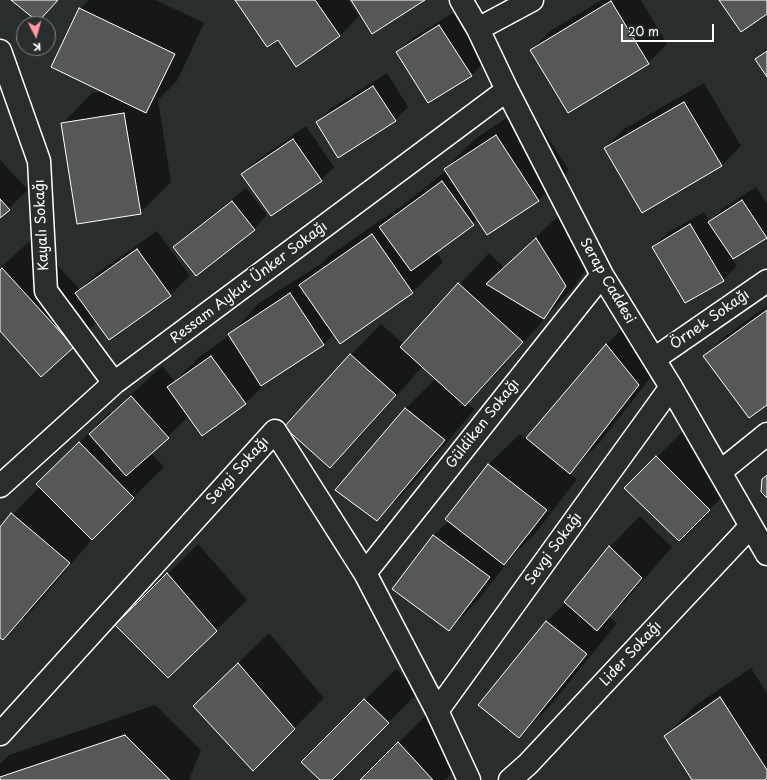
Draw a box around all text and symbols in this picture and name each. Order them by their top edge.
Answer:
north arrow [16,16,56,56]
scale bar [623,16,716,42]
text: 20 m [628,22,659,40]
text: K [32,39,42,56]
street label: Kayalı Sokağı [31,179,53,271]
street label: Ressam Aykut Ünker Sokağı [167,218,331,348]
street label: Serap Caddesi [576,235,638,327]
street label: Örnek Sokağı [667,286,753,354]
street label: Güldiken Sokağı [443,376,523,472]
street label: Sevgi Sokağı [203,434,273,508]
street label: Sevgi Sokağı [522,510,586,588]
street label: Lider Sokağı [597,618,665,690]

